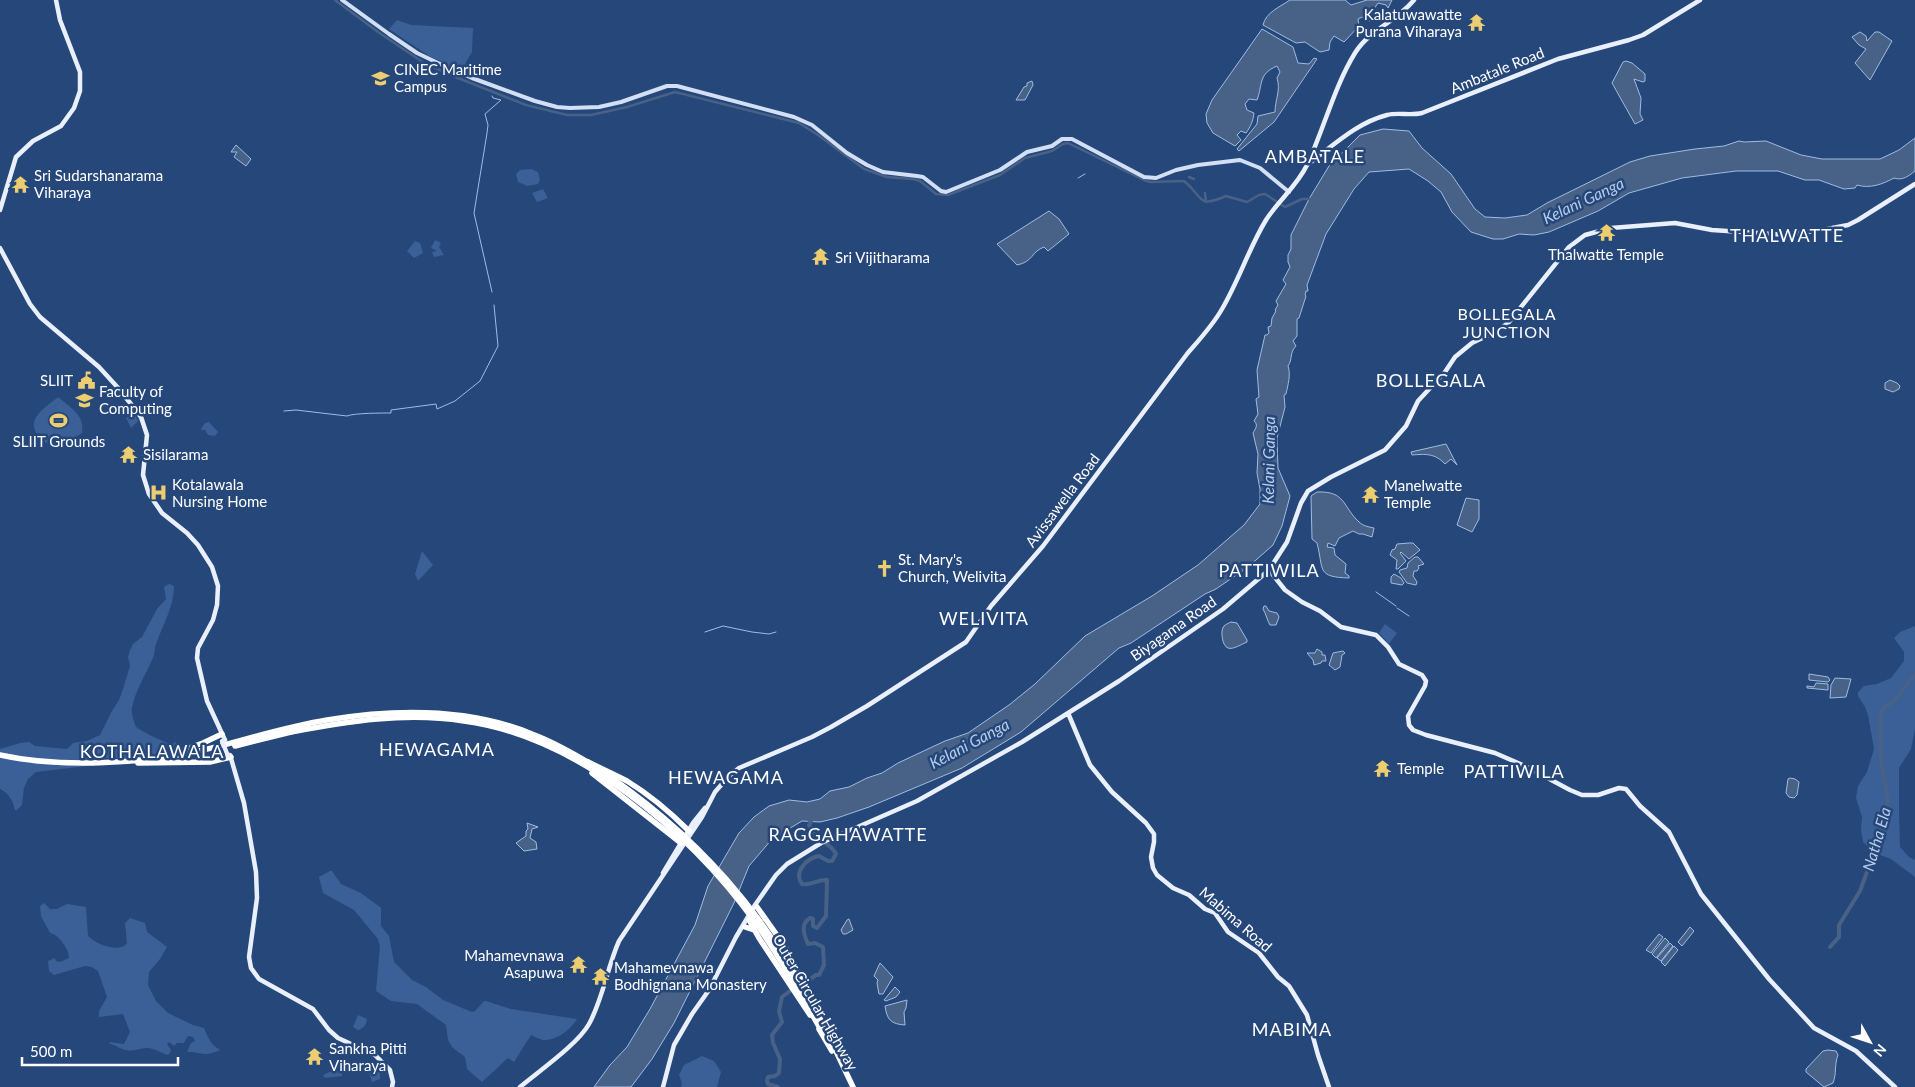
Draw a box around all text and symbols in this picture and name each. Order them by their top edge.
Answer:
place label: Kalatuwawatte Purana Viharaya [1356,5,1462,40]
temple icon: Kalatuwawatte Purana Viharaya [1466,13,1486,33]
street label: Ambatale Road [1447,43,1547,97]
place label: CINEC Maritime Campus [394,60,502,95]
school or university icon: CINEC Maritime Campus [370,68,390,88]
district label: AMBATALE [1265,145,1365,167]
place label: Sri Sudarshanarama Viharaya [34,166,163,201]
water label: Kelani Ganga [1539,173,1627,227]
temple icon: Sri Sudarshanarama Viharaya [10,174,30,194]
temple icon: Thalwatte Temple [1596,223,1616,243]
district label: THALWATTE [1730,224,1844,246]
place label: Thalwatte Temple [1548,245,1664,263]
temple icon: Sri Vijitharama [811,247,831,267]
place label: Sri Vijitharama [835,248,930,266]
district label: BOLLEGALA JUNCTION [1457,304,1557,341]
district label: BOLLEGALA [1376,369,1486,391]
public building icon: SLIIT [77,370,97,390]
place label: SLIIT [40,371,73,389]
place label: Faculty of Computing [99,382,172,417]
school or university icon: Faculty of Computing [75,390,95,410]
sports icon: SLIIT Grounds [49,410,69,430]
water label: Kelani Ganga [1258,416,1278,504]
place label: SLIIT Grounds [13,432,105,450]
temple icon: Sisilarama [119,444,139,464]
place label: Sisilarama [143,445,208,463]
street label: Avissawella Road [1021,450,1103,550]
place label: Kotalawala Nursing Home [172,475,267,510]
place label: Manelwatte Temple [1384,476,1462,511]
hospital icon: Kotalawala Nursing Home [148,483,168,503]
temple icon: Manelwatte Temple [1360,484,1380,504]
place label: St. Mary's Church, Welivita [898,550,1006,585]
church icon: St. Mary's Church, Welivita [874,558,894,578]
district label: PATTIWILA [1218,559,1320,581]
street label: Biyagama Road [1127,592,1219,664]
district label: WELIVITA [939,607,1029,629]
water label: Kelani Ganga [926,714,1012,772]
district label: HEWAGAMA [379,738,495,760]
district label: KOTHALAWALA [80,740,224,762]
temple icon: Temple [1373,758,1393,778]
place label: Temple [1397,759,1444,777]
district label: PATTIWILA [1463,760,1565,782]
district label: HEWAGAMA [668,766,784,788]
water label: Natha Ela [1858,805,1894,873]
district label: RAGGAHAWATTE [768,823,928,845]
street label: Mabima Road [1196,883,1276,955]
street label: Outer Circular Highway [770,931,863,1074]
place label: Mahamevnawa Asapuwa [464,946,564,981]
temple icon: Mahamevnawa Asapuwa [568,954,588,974]
place label: Mahamevnawa Bodhignana Monastery [614,958,767,993]
temple icon: Mahamevnawa Bodhignana Monastery [590,966,610,986]
north arrow [1845,1017,1895,1067]
district label: MABIMA [1252,1018,1332,1040]
scale bar [22,1034,179,1066]
place label: Sankha Pitti Viharaya [329,1039,407,1074]
text: N [1870,1041,1890,1060]
text: 500 m [30,1042,72,1060]
temple icon: Sankha Pitti Viharaya [305,1047,325,1067]

